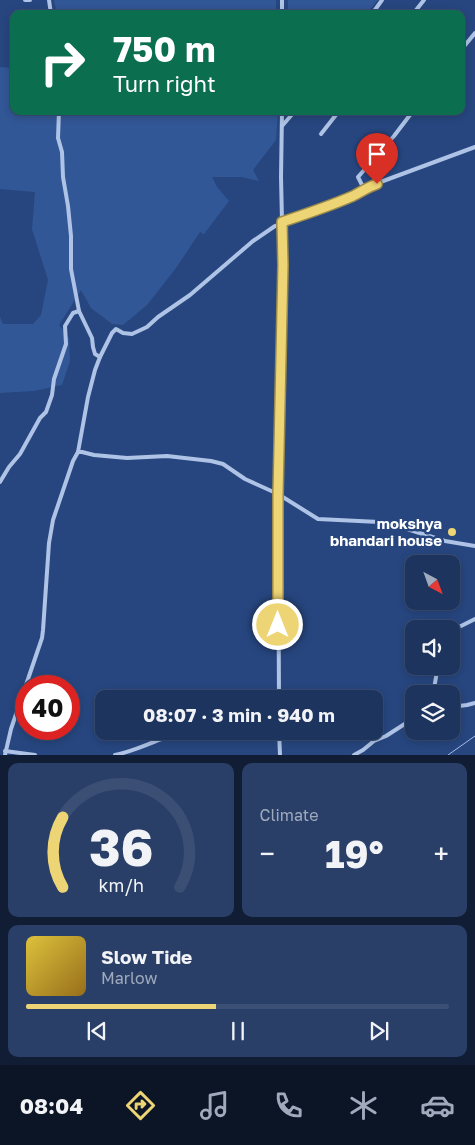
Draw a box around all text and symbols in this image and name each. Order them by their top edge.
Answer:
text: 750 m [113,28,216,70]
icon: right [30,30,95,95]
text: Turn right [113,70,216,97]
pin [356,133,398,184]
icon: arrive [363,140,391,168]
place label: mokshya bhandari house [330,514,442,549]
marker: mokshya bhandari house [446,526,458,538]
north arrow [405,555,460,610]
map controls [405,555,460,740]
position arrow [251,598,303,650]
button: sound [405,620,460,675]
speed limit sign: 40 [15,675,80,740]
button: layers [405,685,460,740]
text: 08:07 · 3 min · 940 m [143,703,335,726]
text: Climate [260,805,319,825]
text: 36 [88,815,153,877]
text: 19° [325,831,384,876]
text: − [260,837,275,870]
text: + [434,837,449,870]
text: km/h [98,874,143,896]
text: Slow Tide [101,945,192,968]
text: Marlow [101,968,157,988]
icon: previous [83,1017,111,1045]
icon: pause [224,1017,252,1045]
icon: next [365,1017,393,1045]
icon: directions [123,1088,158,1123]
icon: music [197,1088,232,1123]
icon: phone [271,1088,306,1123]
icon: climate [346,1088,381,1123]
icon: car [420,1088,455,1123]
text: 08:04 [20,1092,83,1119]

